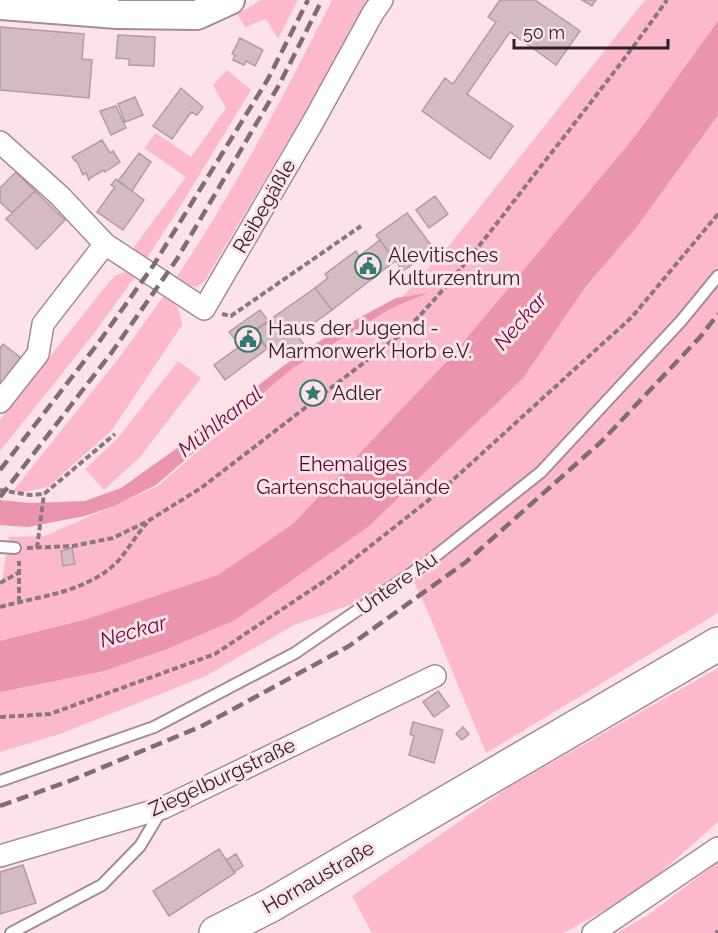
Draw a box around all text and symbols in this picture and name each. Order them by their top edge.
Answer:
scale bar [514,12,668,50]
text: 50 m [523,22,565,43]
street label: Reibegäßle [228,155,301,257]
place label: Alevitisches Kulturzentrum [388,243,520,290]
public building icon: Alevitisches Kulturzentrum [353,251,383,281]
water label: Neckar [488,286,552,355]
place label: Haus der Jugend - Marmorwerk Horb e.V. [268,316,472,363]
public building icon: Haus der Jugend - Marmorwerk Horb e.V. [233,324,263,354]
place icon: Adler [298,378,328,408]
water label: Mühlkanal [173,380,267,462]
place label: Adler [332,381,382,405]
park label: Ehemaliges Gartenschaugelände [256,452,450,499]
street label: Untere Au [352,547,442,619]
water label: Neckar [97,609,170,652]
street label: Ziegelburgstraße [145,733,299,821]
street label: Hornaustraße [258,835,378,919]

